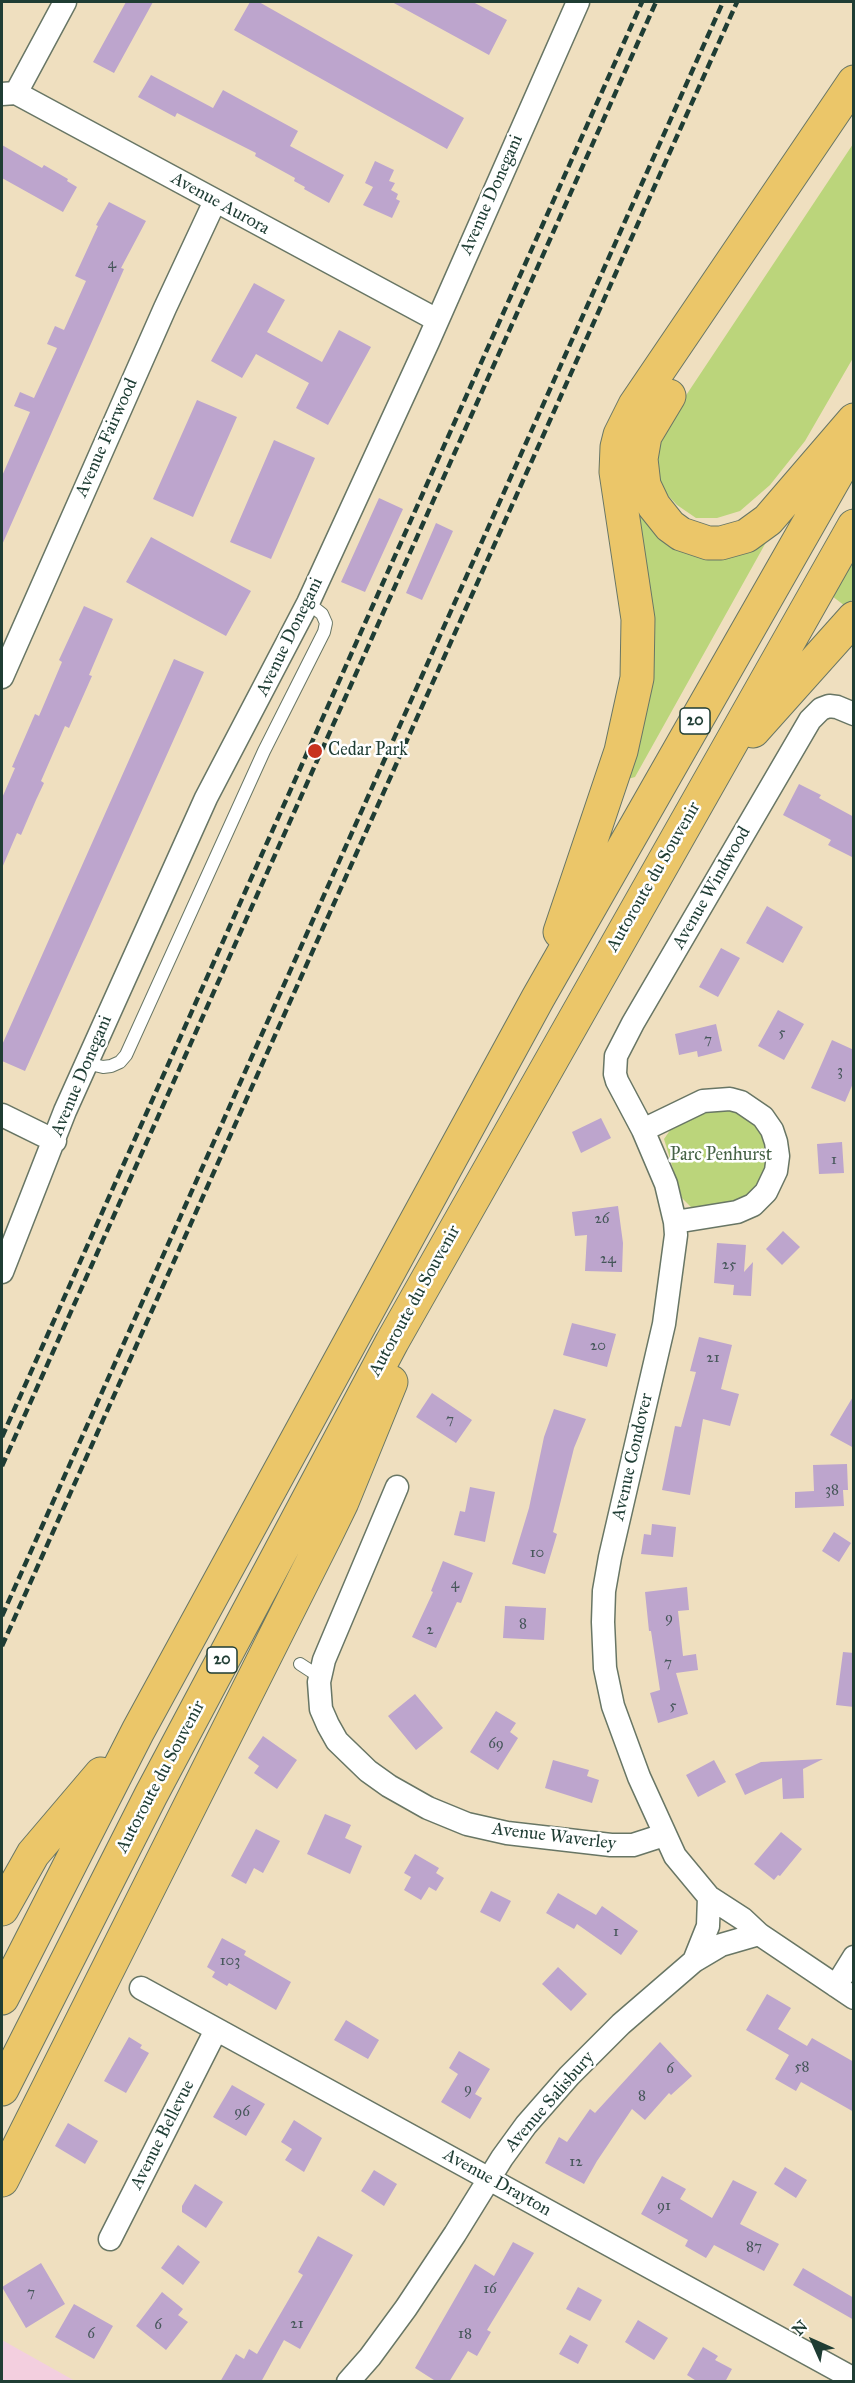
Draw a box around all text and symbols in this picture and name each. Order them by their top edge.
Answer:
street label: Avenue Donegani [456,132,528,258]
street label: Avenue Aurora [167,168,273,240]
house number: 4 [108,255,116,273]
street label: Avenue Fairwood [71,375,143,501]
street label: Avenue Donegani [252,574,328,700]
road number: 20 [680,708,710,734]
place label: Cedar Park [328,740,408,762]
marker: Cedar Park [306,742,324,760]
street label: Autoroute du Souvenir [602,798,706,956]
street label: Avenue Windwood [668,823,756,953]
street label: Avenue Donegani [47,1012,117,1140]
house number: 5 [779,1024,785,1042]
house number: 7 [704,1031,712,1049]
house number: 3 [837,1062,843,1080]
park label: Parc Penhurst [670,1145,772,1167]
house number: 1 [831,1151,837,1169]
house number: 26 [594,1210,610,1228]
street label: Autoroute du Souvenir [365,1222,465,1380]
house number: 24 [600,1250,616,1268]
house number: 25 [722,1256,736,1274]
house number: 20 [590,1337,606,1355]
house number: 21 [706,1349,720,1367]
street label: Avenue Condover [608,1391,658,1523]
house number: 7 [446,1411,454,1429]
house number: 38 [825,1481,839,1499]
house number: 10 [530,1544,544,1562]
house number: 4 [451,1575,459,1593]
house number: 9 [665,1609,673,1627]
house number: 8 [519,1615,527,1633]
house number: 2 [426,1621,434,1639]
road number: 20 [207,1647,237,1673]
house number: 7 [664,1654,672,1672]
street label: Autoroute du Souvenir [112,1697,210,1857]
house number: 5 [670,1697,676,1715]
house number: 69 [488,1735,504,1753]
street label: Avenue Waverley [491,1819,617,1855]
house number: 1 [613,1923,619,1941]
house number: 103 [220,1952,240,1970]
street label: Avenue Salisbury [501,2047,599,2157]
house number: 58 [795,2058,809,2076]
house number: 6 [666,2060,674,2078]
street label: Avenue Bellevue [126,2077,200,2193]
house number: 9 [464,2080,472,2098]
house number: 8 [638,2087,646,2105]
house number: 96 [234,2103,250,2121]
street label: Avenue Drayton [439,2144,555,2222]
house number: 12 [569,2153,583,2171]
house number: 91 [657,2197,671,2215]
house number: 87 [746,2238,762,2256]
house number: 16 [483,2280,497,2298]
house number: 7 [27,2284,35,2302]
north arrow [783,2311,843,2371]
house number: 21 [290,2315,304,2333]
house number: 6 [154,2316,162,2334]
text: N [788,2316,811,2339]
house number: 6 [87,2325,95,2343]
house number: 18 [458,2325,472,2343]

